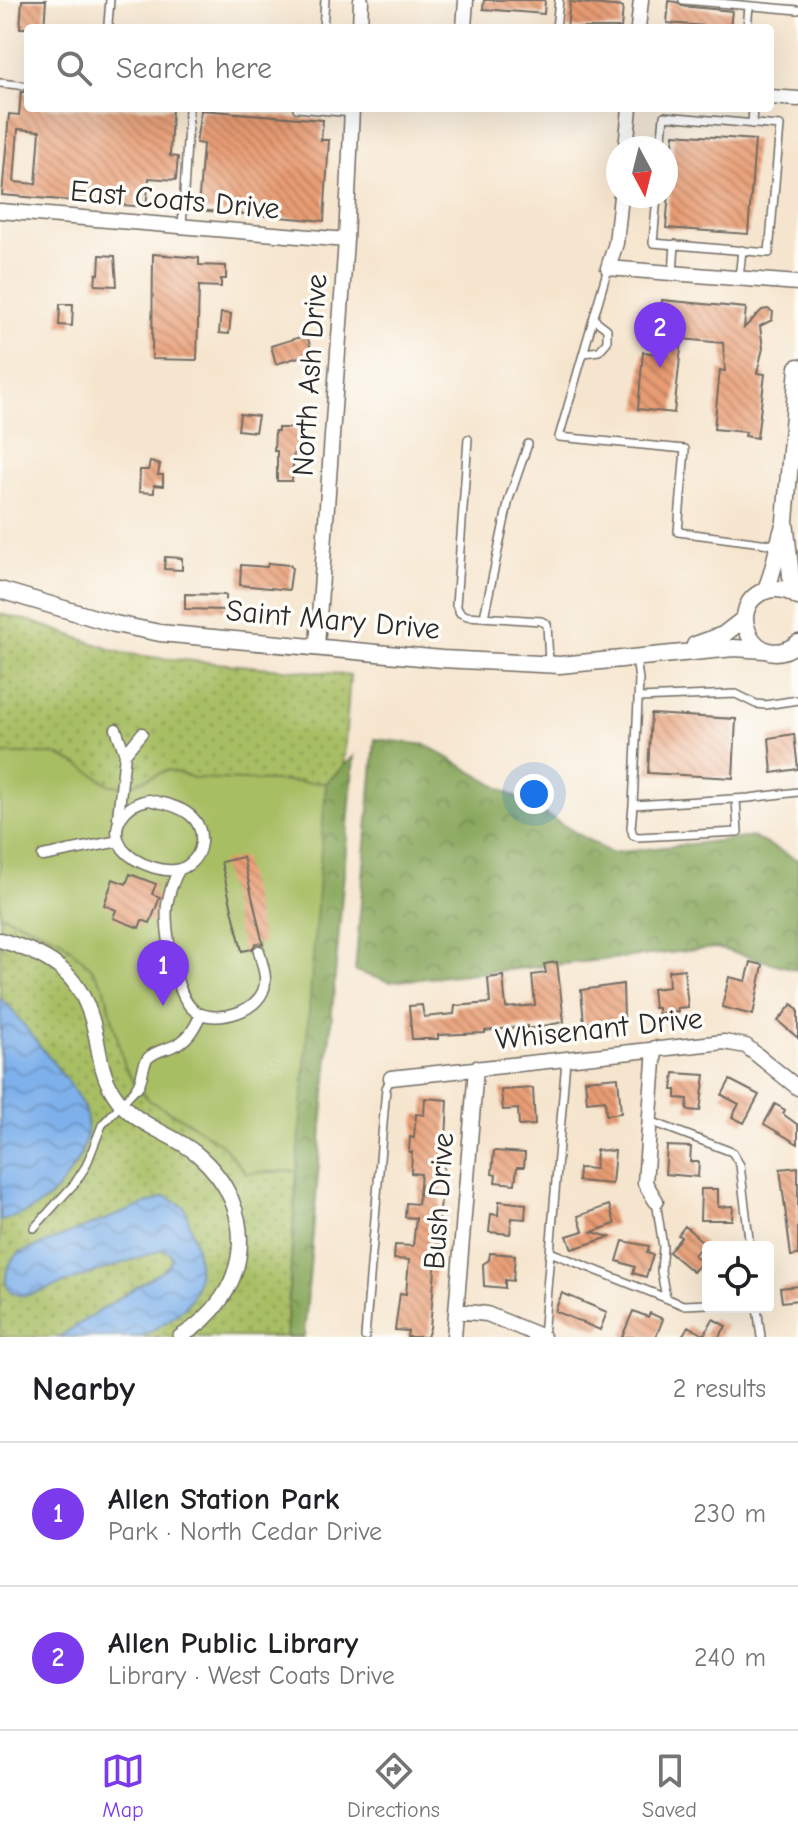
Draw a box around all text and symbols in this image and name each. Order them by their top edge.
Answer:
search box [24,24,774,112]
icon: search [52,46,96,90]
text: Search here [116,51,272,86]
north arrow [606,136,678,208]
street label: East Coats Drive [69,173,281,227]
street label: North Ash Drive [285,273,335,477]
pin: 2 [634,302,686,368]
street label: Saint Mary Drive [225,593,441,647]
your location [514,774,554,814]
pin: 1 [137,940,189,1006]
street label: Whisenant Drive [494,1001,704,1057]
street label: Bush Drive [417,1131,461,1271]
map controls [702,1241,774,1313]
button: locate [702,1241,774,1313]
text: Nearby [32,1369,135,1409]
text: 2 results [673,1374,766,1404]
text: Allen Station Park [108,1482,339,1517]
text: 1 [53,1499,63,1529]
text: 230 m [693,1499,766,1529]
text: Park · North Cedar Drive [108,1517,382,1547]
text: Allen Public Library [108,1626,358,1661]
text: 2 [52,1643,64,1673]
text: 240 m [694,1643,766,1673]
text: Library · West Coats Drive [108,1661,395,1691]
tab: Map [101,1749,145,1823]
tab: Directions [347,1749,440,1823]
tab: Saved [642,1749,697,1823]

